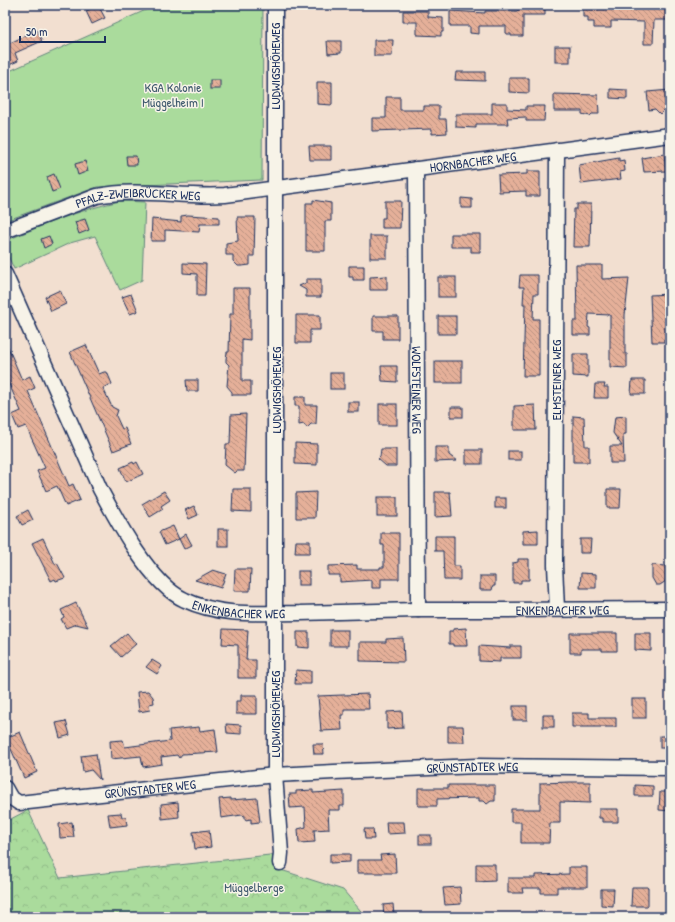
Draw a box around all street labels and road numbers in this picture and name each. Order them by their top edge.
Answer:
street label: LUDWIGSHÖHEWEG [266,22,284,109]
street label: HORNBACHER WEG [429,147,518,176]
street label: PFALZ-ZWEIBRÜCKER WEG [73,183,201,212]
street label: ELMSTEINER WEG [547,339,565,420]
street label: LUDWIGSHÖHEWEG [267,346,285,433]
street label: WOLFSTEINER WEG [408,346,426,435]
street label: ENKENBACHER WEG [190,595,286,622]
street label: ENKENBACHER WEG [516,601,610,619]
street label: LUDWIGSHÖHEWEG [266,670,284,757]
street label: GRÜNSTADTER WEG [426,757,519,777]
street label: GRÜNSTADTER WEG [104,775,197,803]

